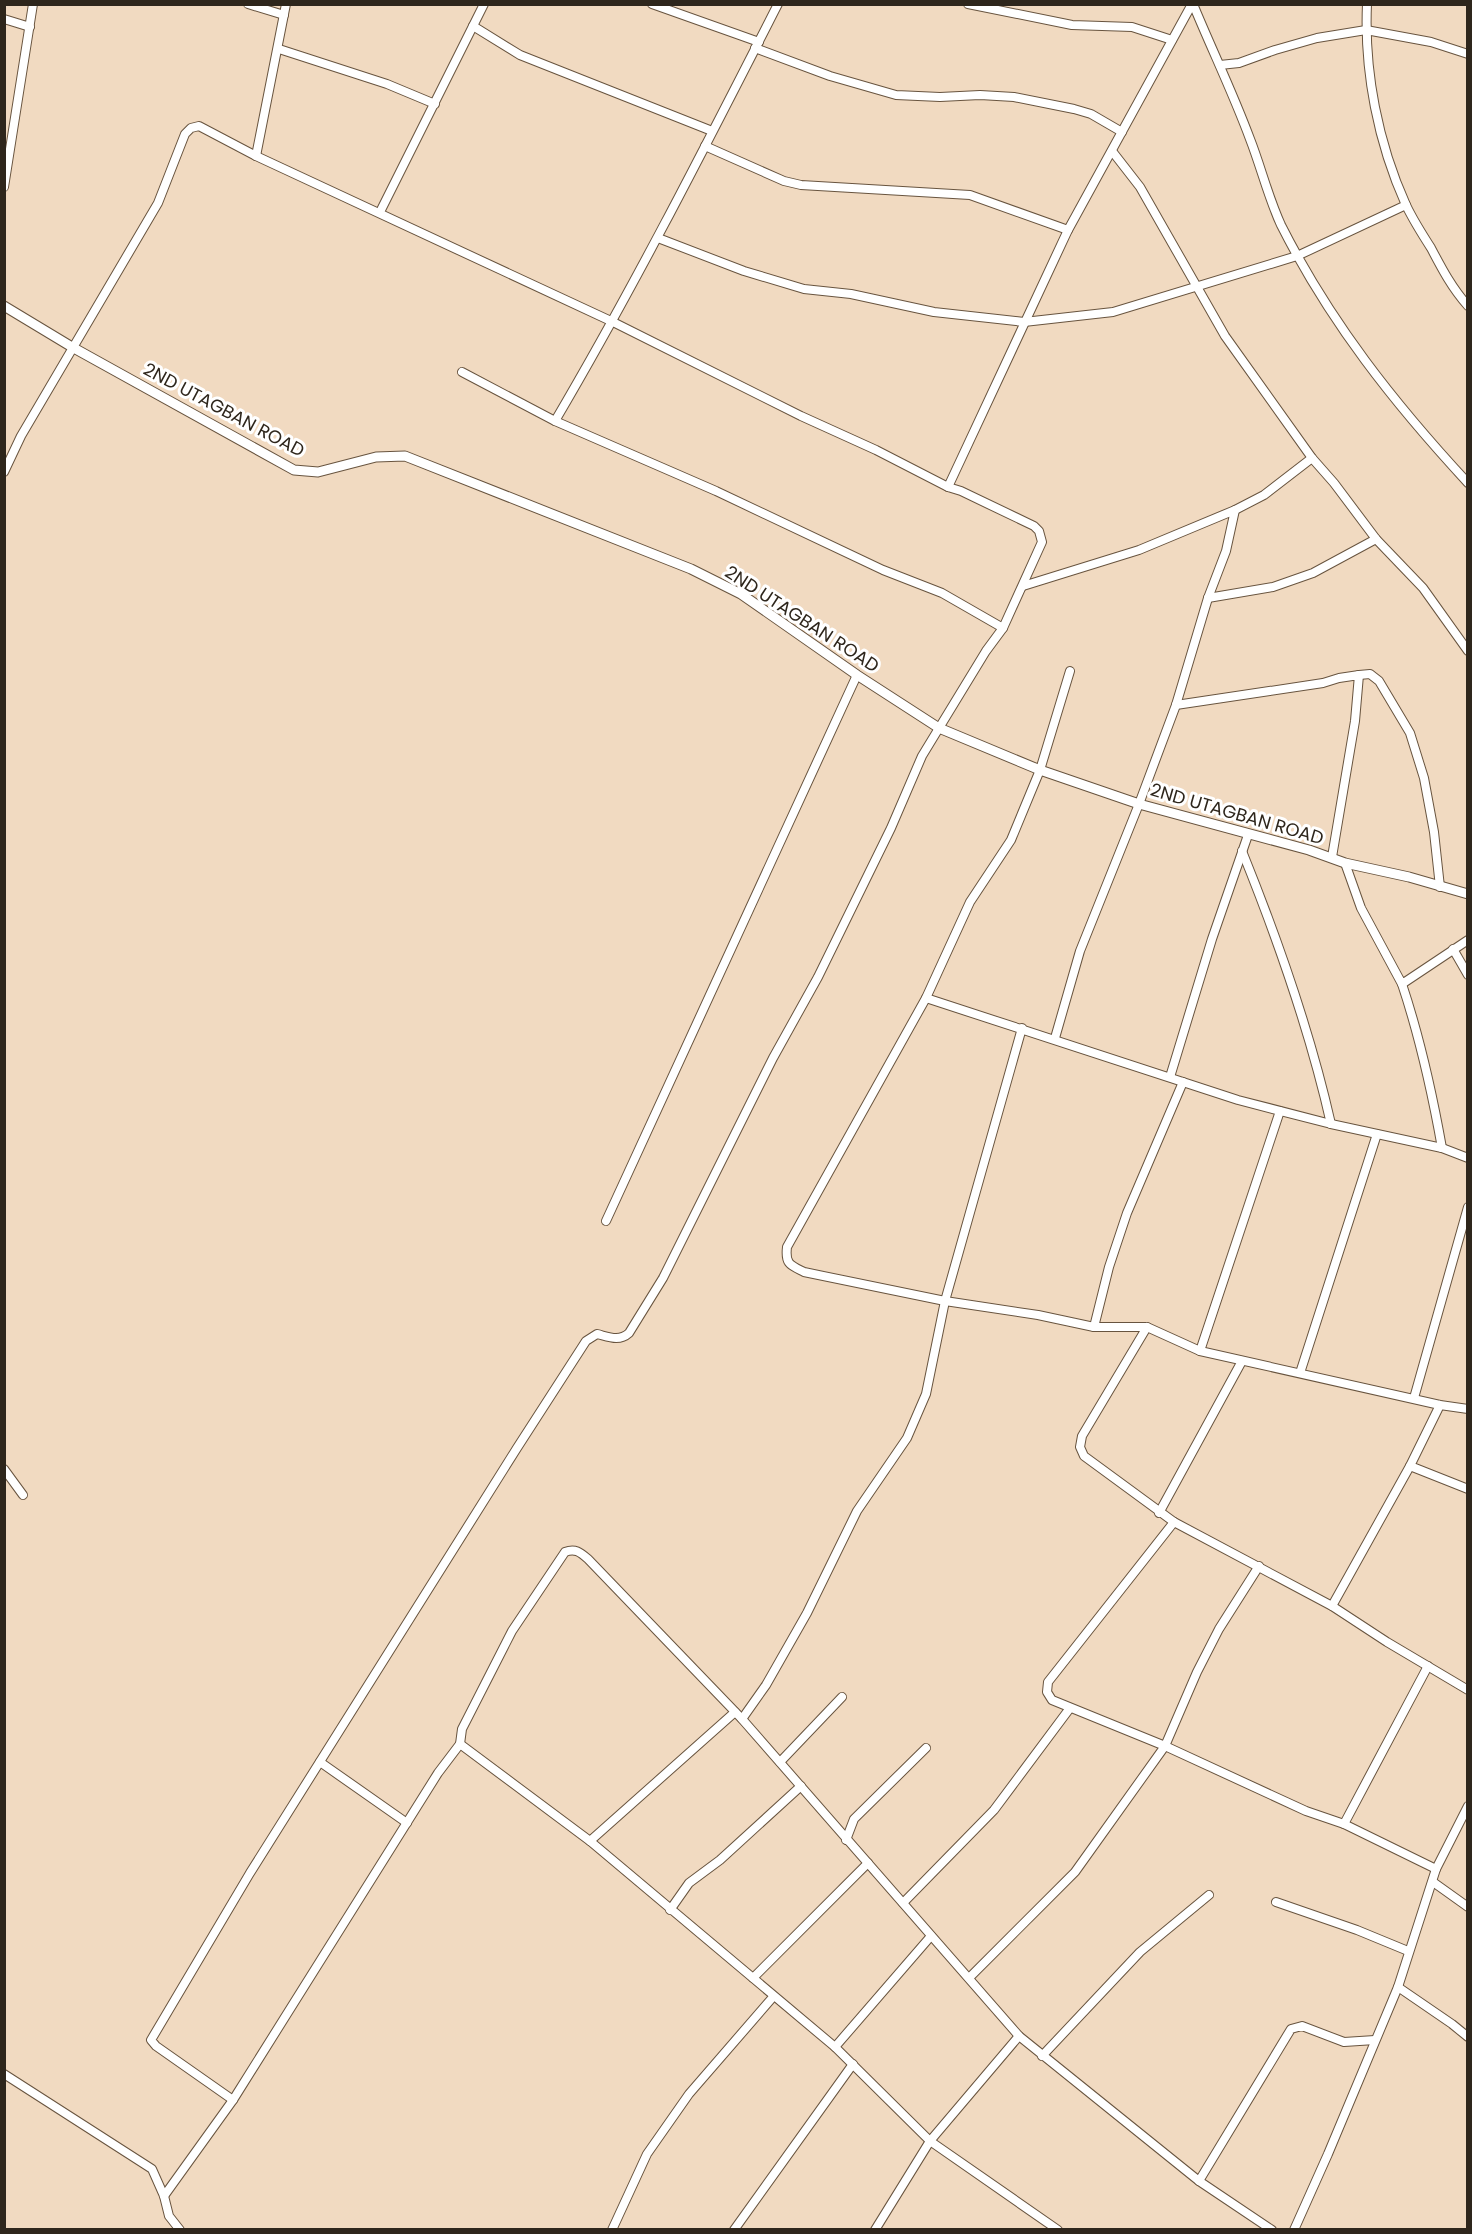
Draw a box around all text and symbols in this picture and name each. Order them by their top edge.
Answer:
street label: 2ND UTAGBAN ROAD [139,356,309,463]
street label: 2ND UTAGBAN ROAD [720,559,884,678]
street label: 2ND UTAGBAN ROAD [1148,777,1327,850]

